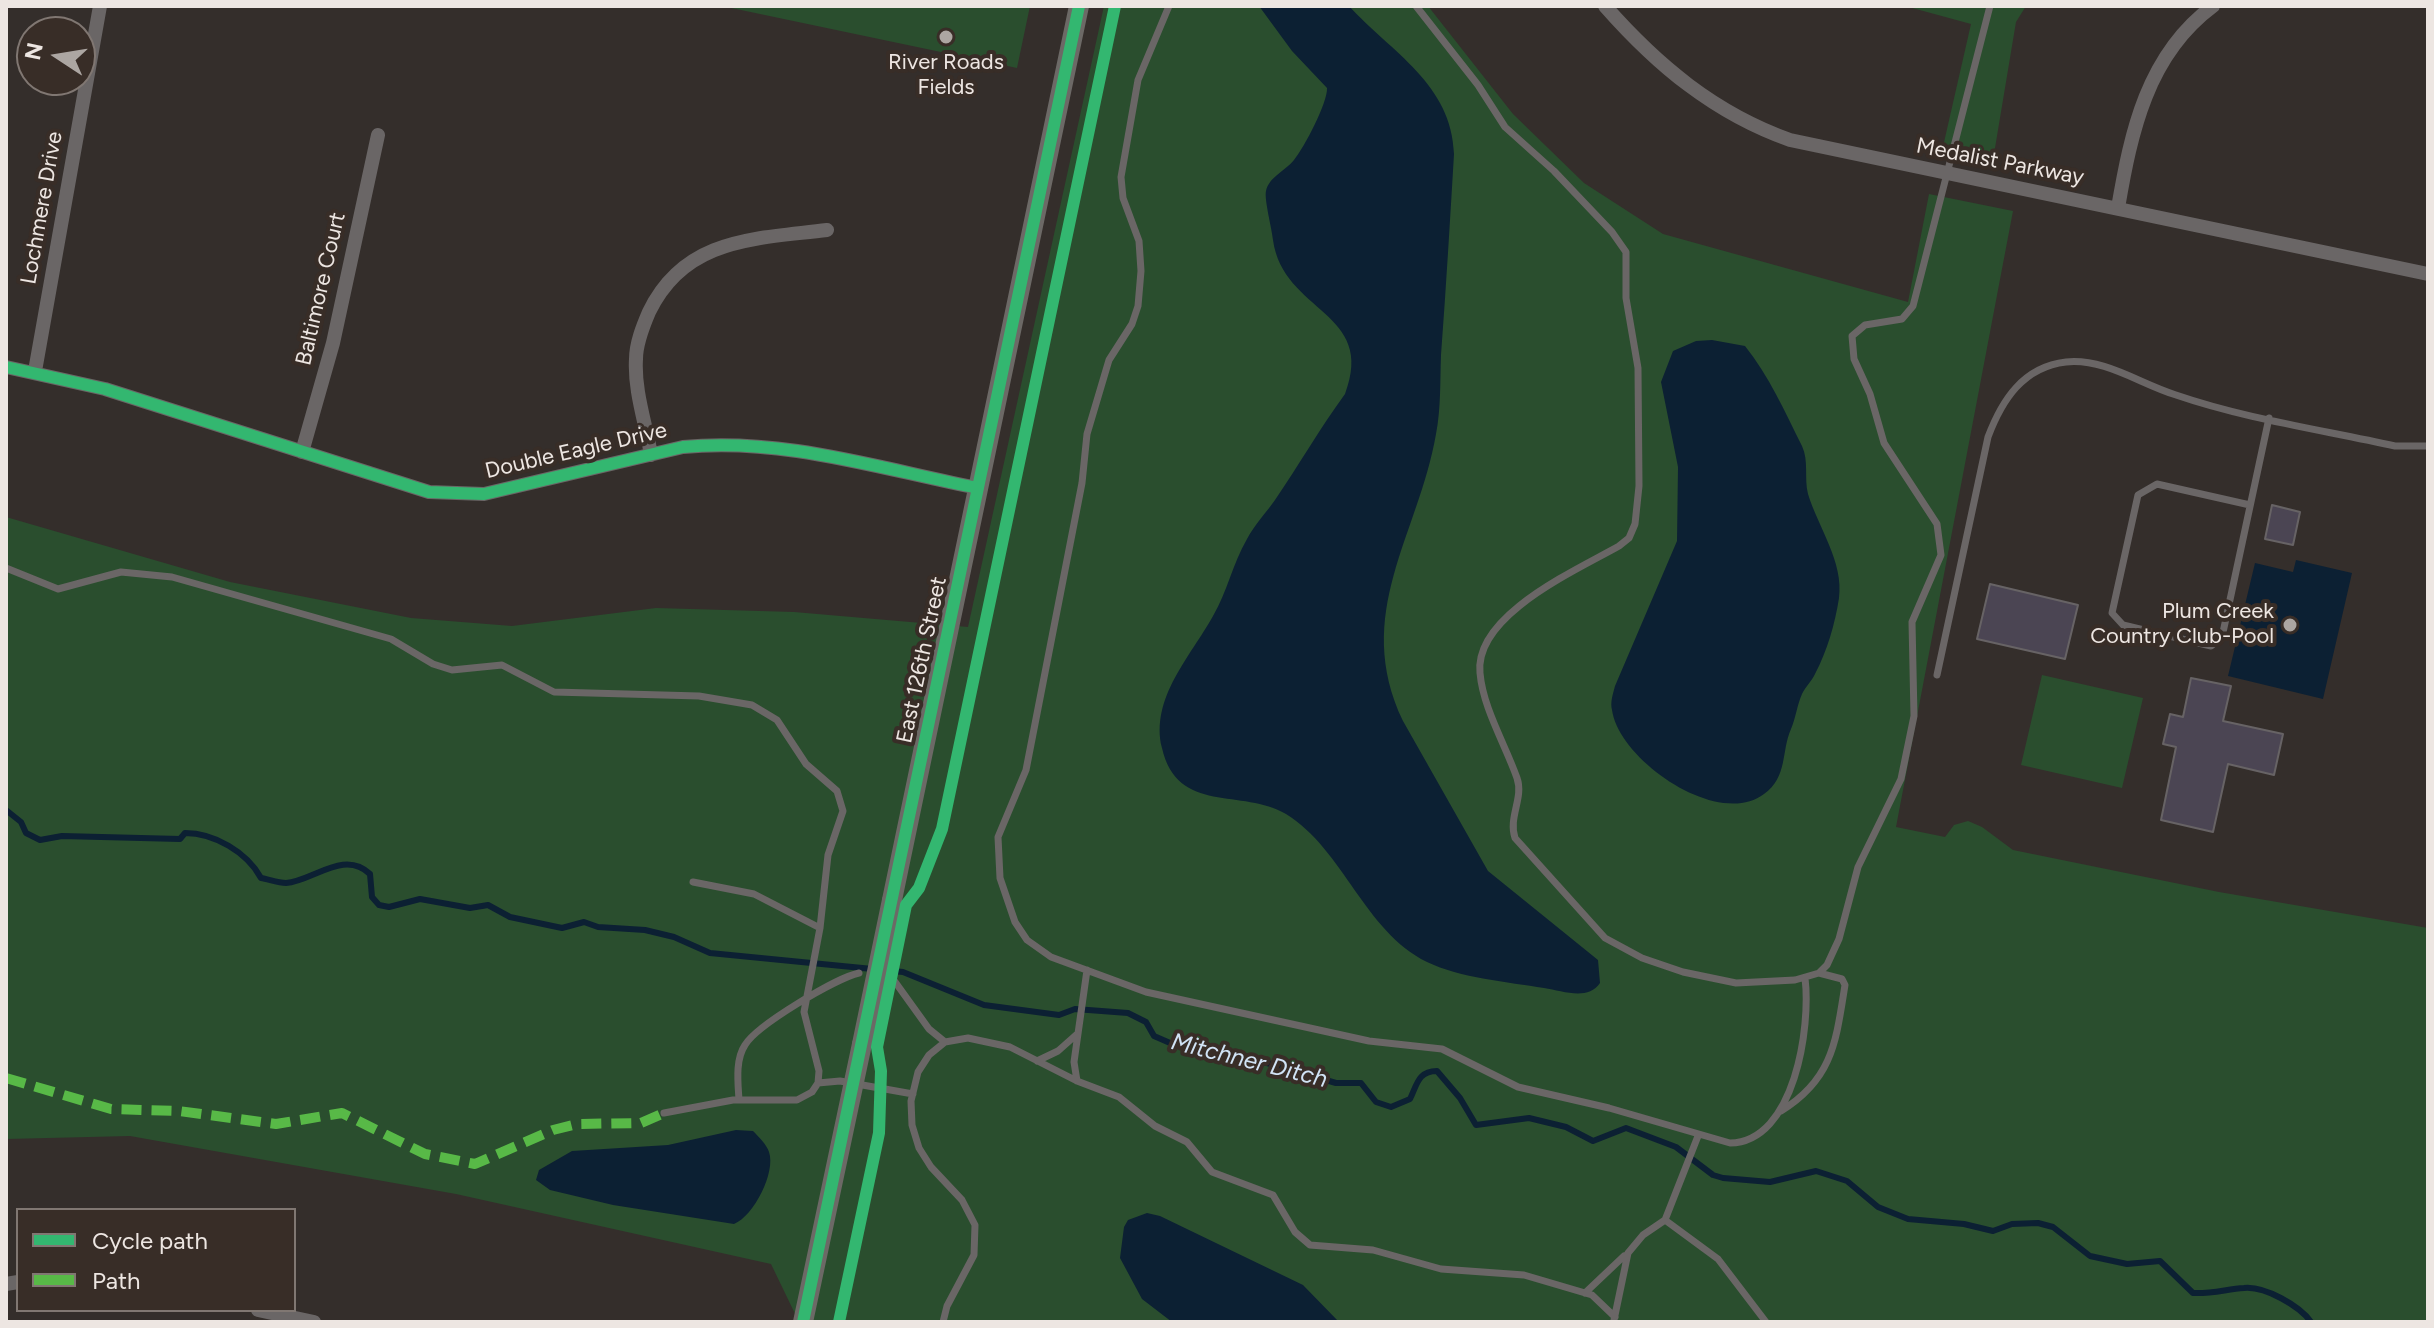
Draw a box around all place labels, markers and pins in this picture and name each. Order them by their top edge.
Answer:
marker: River Roads Fields [937,28,955,46]
place label: River Roads Fields [888,50,1004,102]
place label: Plum Creek Country Club-Pool [2090,599,2274,650]
marker: Plum Creek Country Club-Pool [2281,616,2299,634]

